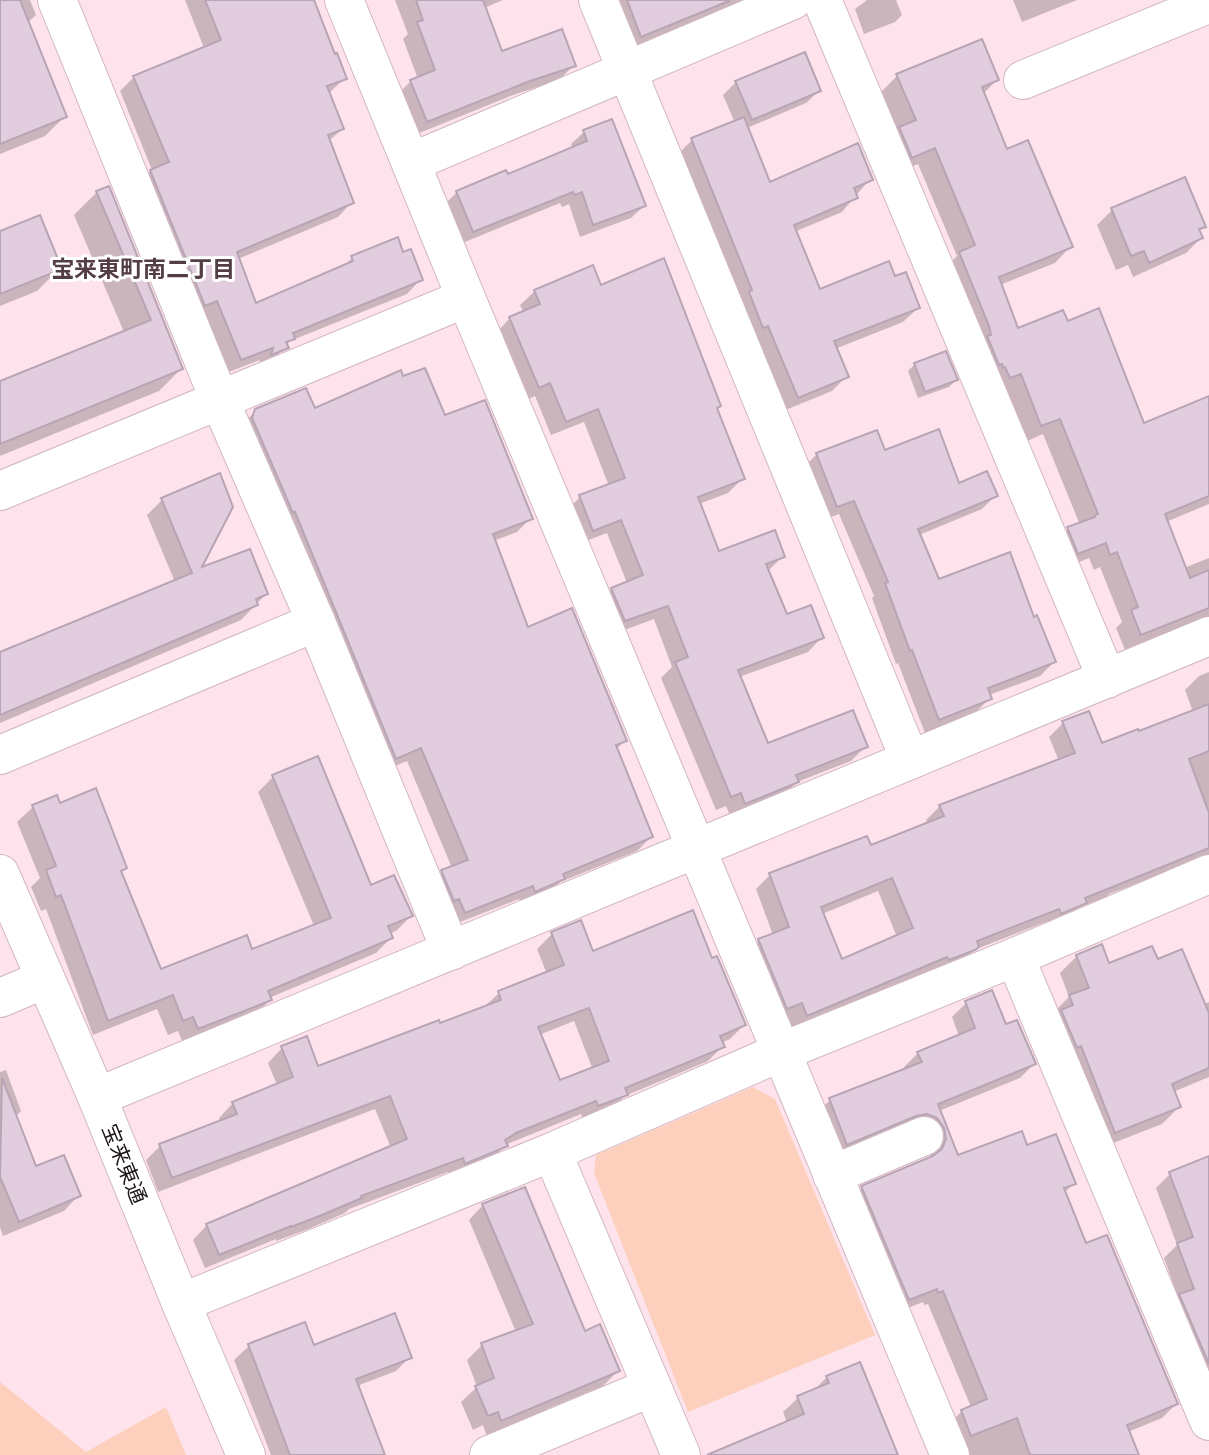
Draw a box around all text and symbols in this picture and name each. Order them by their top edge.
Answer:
district label: 宝来東町南二丁目 [51,254,235,284]
street label: 宝来東通 [95,1120,153,1208]

